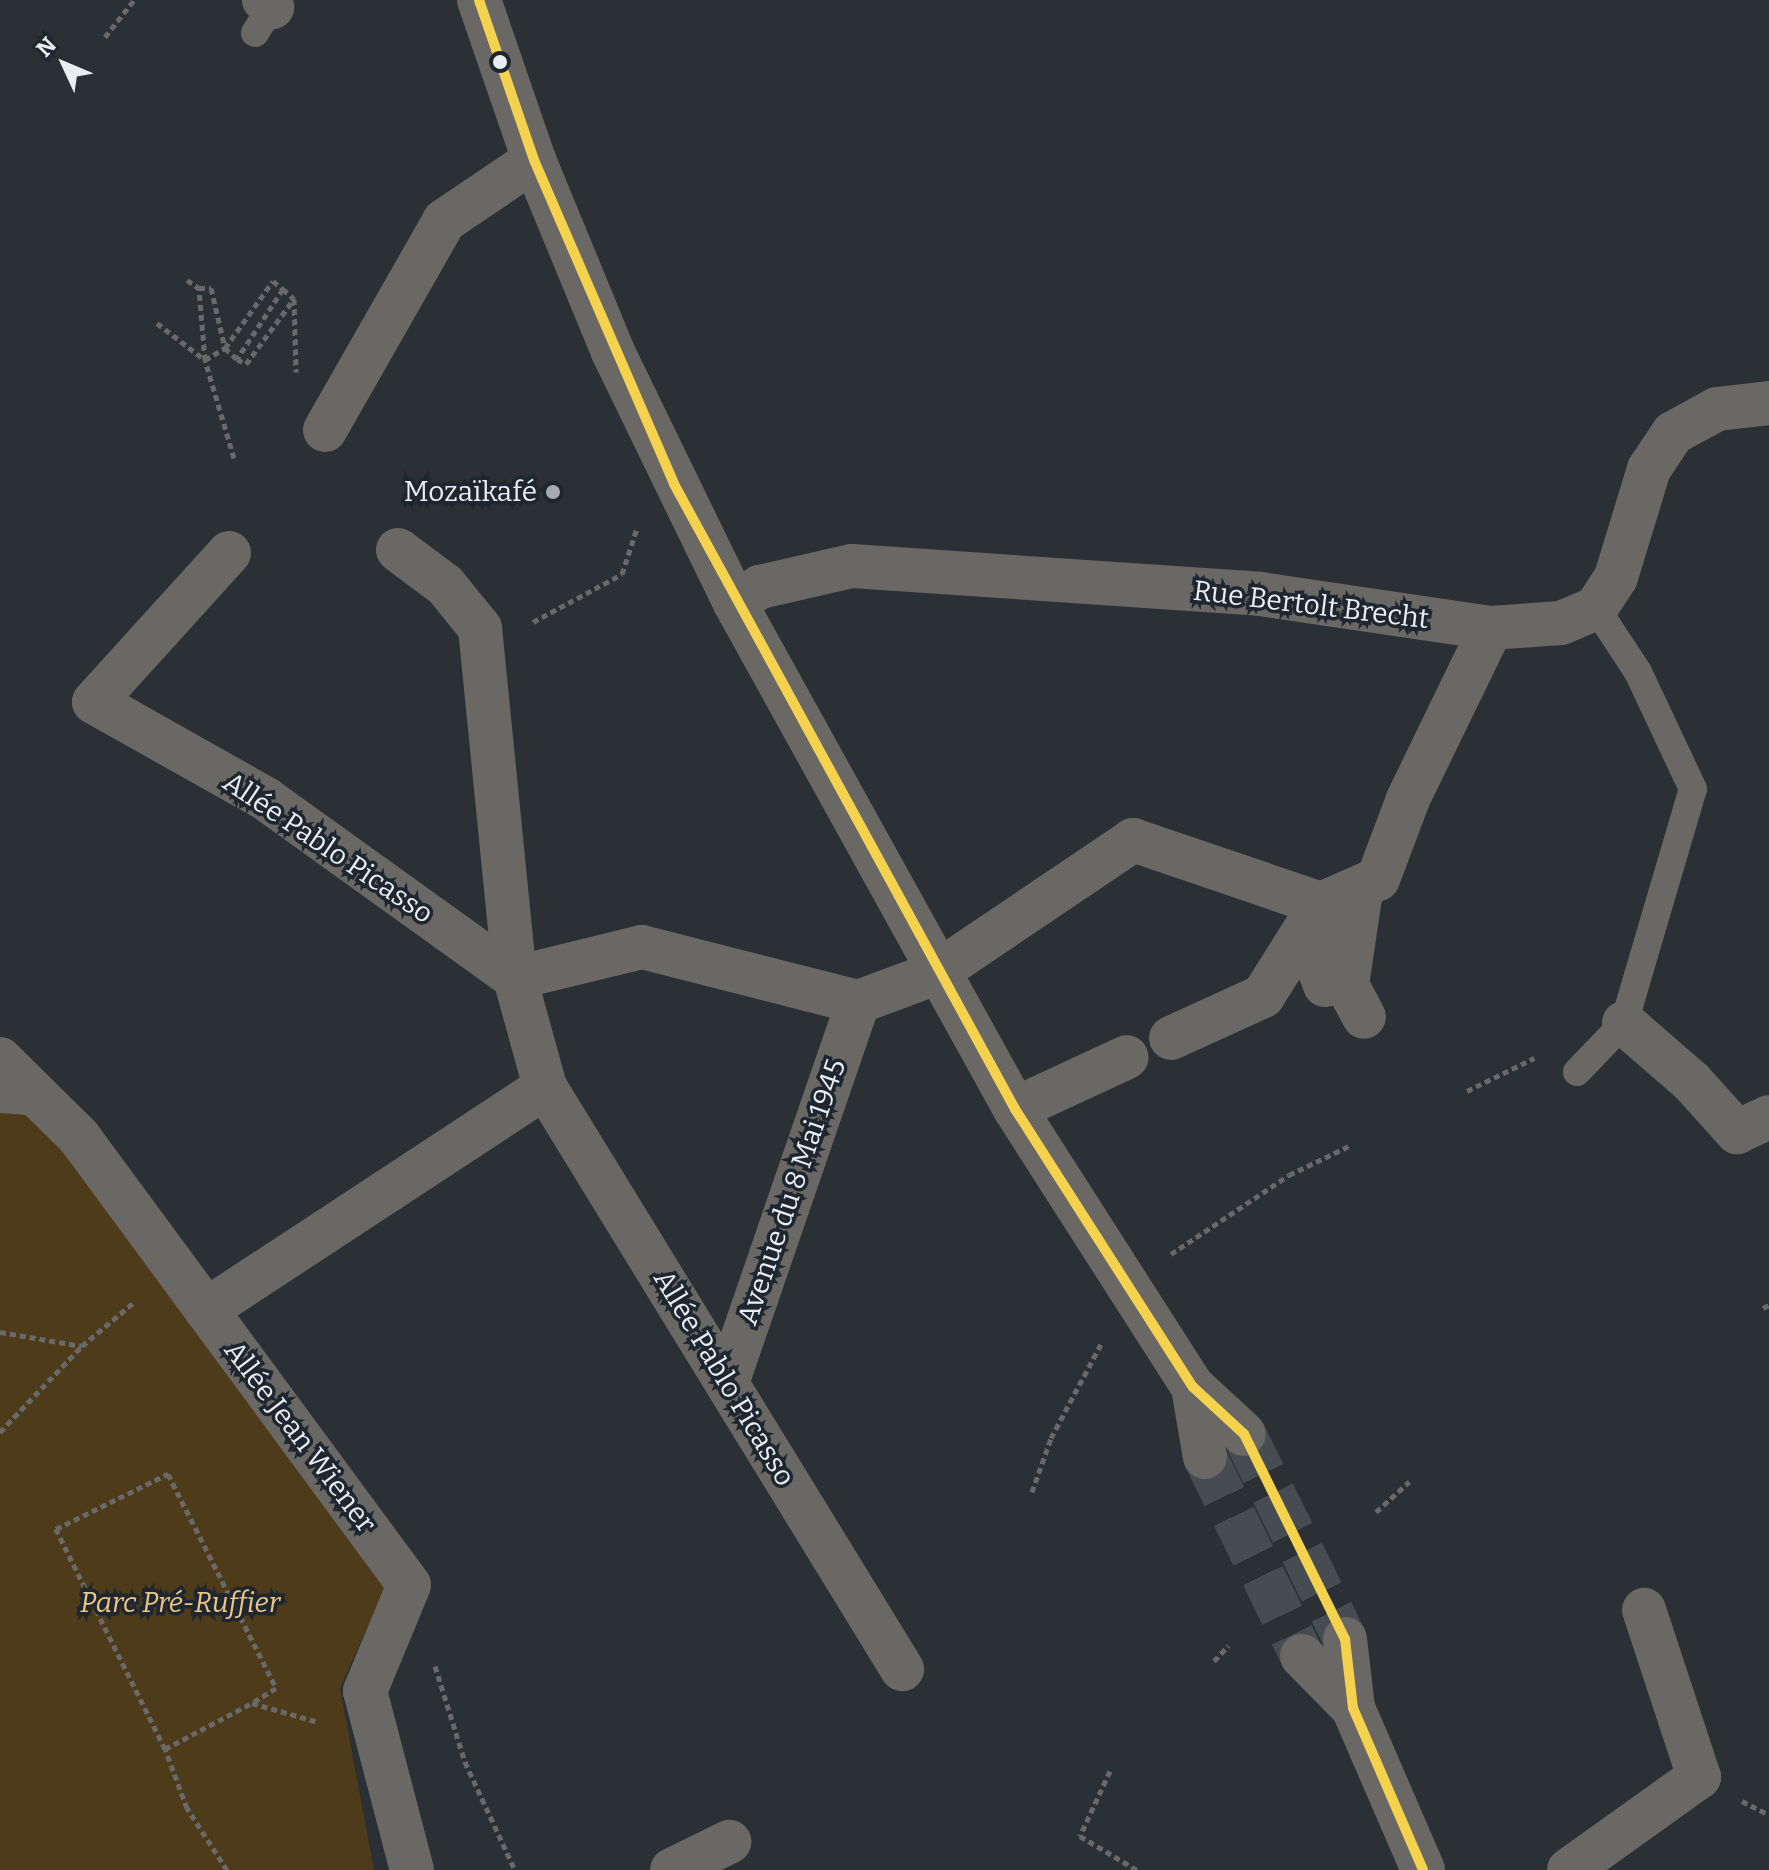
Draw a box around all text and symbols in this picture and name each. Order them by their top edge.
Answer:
north arrow [24,24,104,104]
text: N [31,31,62,62]
unlabelled marker [492,54,508,70]
place label: Mozaïkafé [404,475,537,509]
marker: Mozaïkafé [544,483,562,501]
street label: Rue Bertolt Brecht [1191,574,1431,636]
street label: Allée Pablo Picasso [217,765,439,931]
street label: Avenue du 8 Mai 1945 [731,1055,853,1329]
street label: Allée Pablo Picasso [646,1264,802,1492]
street label: Allée Jean Wiener [217,1335,383,1539]
park label: Parc Pré-Ruffier [80,1586,280,1620]

